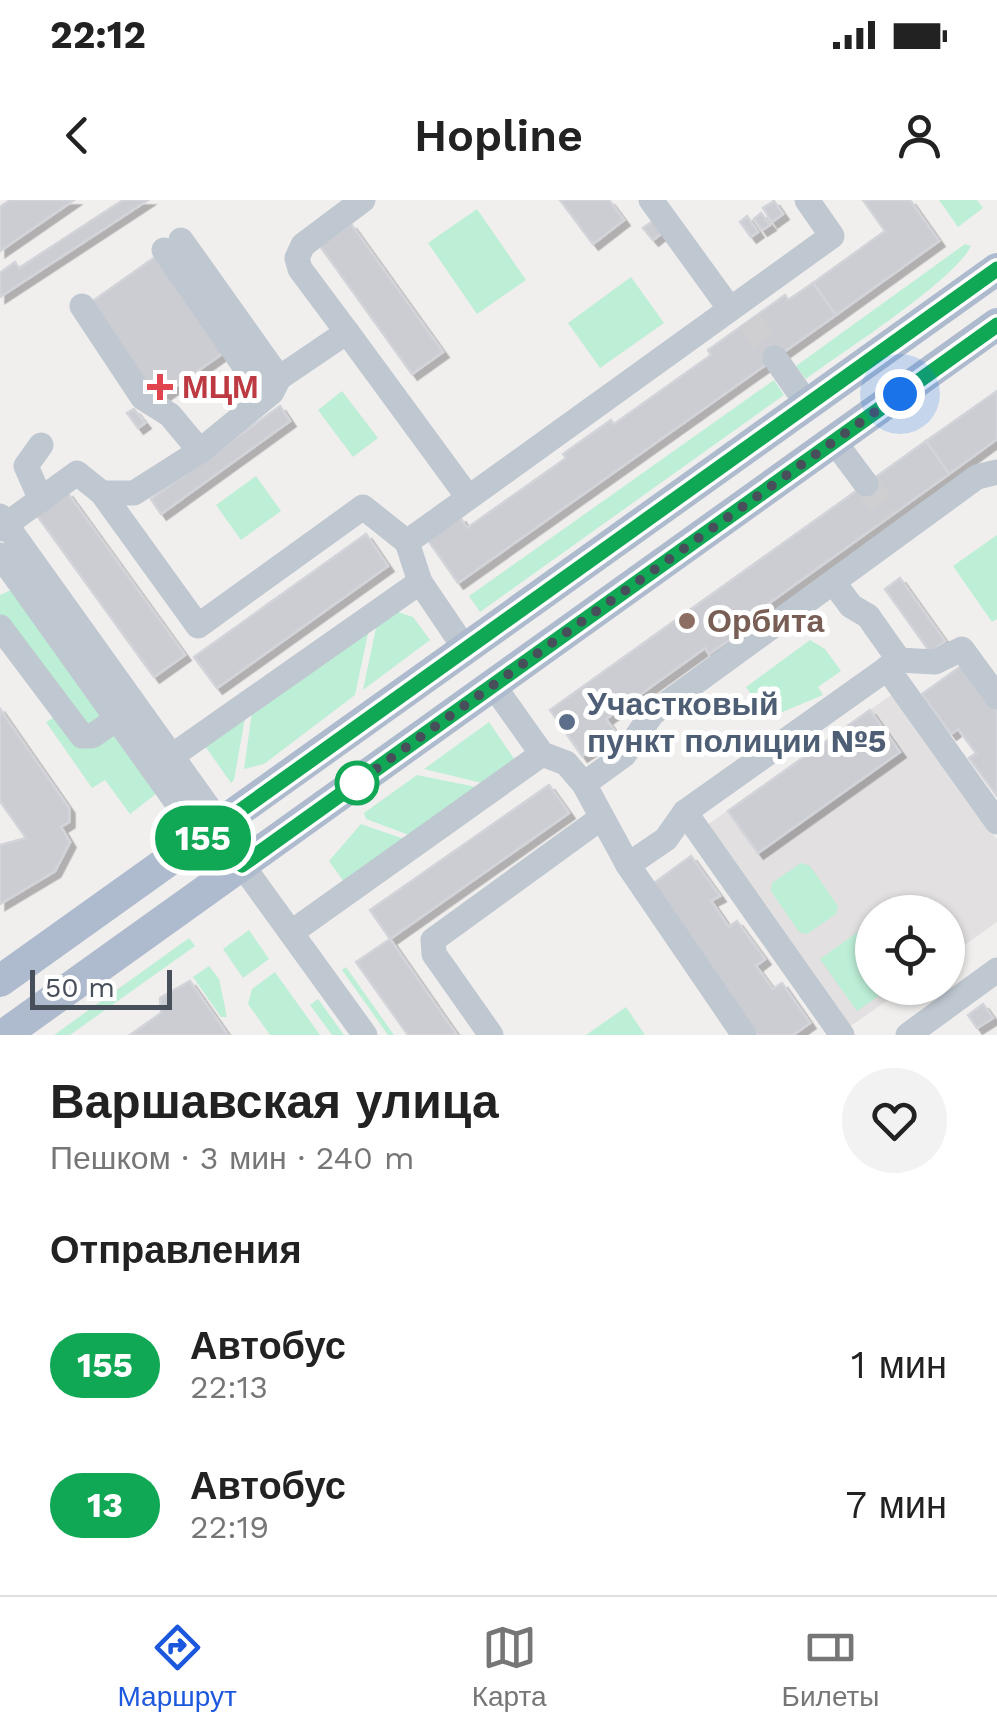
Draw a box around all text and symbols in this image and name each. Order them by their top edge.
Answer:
text: 22:12 [50,13,146,57]
icon: back [50,108,105,163]
icon: person [892,108,947,163]
text: Hopline [414,109,583,162]
place label: МЦМ [182,368,259,406]
your location [875,369,925,419]
marker: МЦМ [147,374,173,400]
place label: Орбита [707,602,825,640]
marker: Орбита [676,610,698,632]
place label: Участковый пункт полиции №5 [587,685,886,760]
marker: Участковый пункт полиции №5 [556,711,578,733]
unlabelled marker [336,762,378,804]
line badge: 155 [146,806,260,870]
text: 155 [175,817,231,859]
map controls [855,895,965,1005]
button: locate [855,895,965,1005]
scale bar [30,965,172,1010]
text: 50 m [45,971,115,1004]
button: heart [842,1068,947,1173]
text: Варшавская улица [50,1073,499,1130]
text: Пешком · 3 мин · 240 m [50,1139,414,1177]
text: Отправления [50,1228,302,1272]
text: Автобус [190,1324,346,1368]
text: 1 мин [851,1343,947,1387]
text: 155 [77,1344,133,1386]
text: 22:13 [190,1368,268,1406]
text: Автобус [190,1464,346,1508]
text: 7 мин [846,1483,947,1527]
text: 13 [87,1484,123,1526]
text: 22:19 [190,1508,269,1546]
tab: Маршрут [117,1620,237,1713]
tab: Карта [472,1620,547,1713]
tab: Билеты [782,1620,880,1713]

